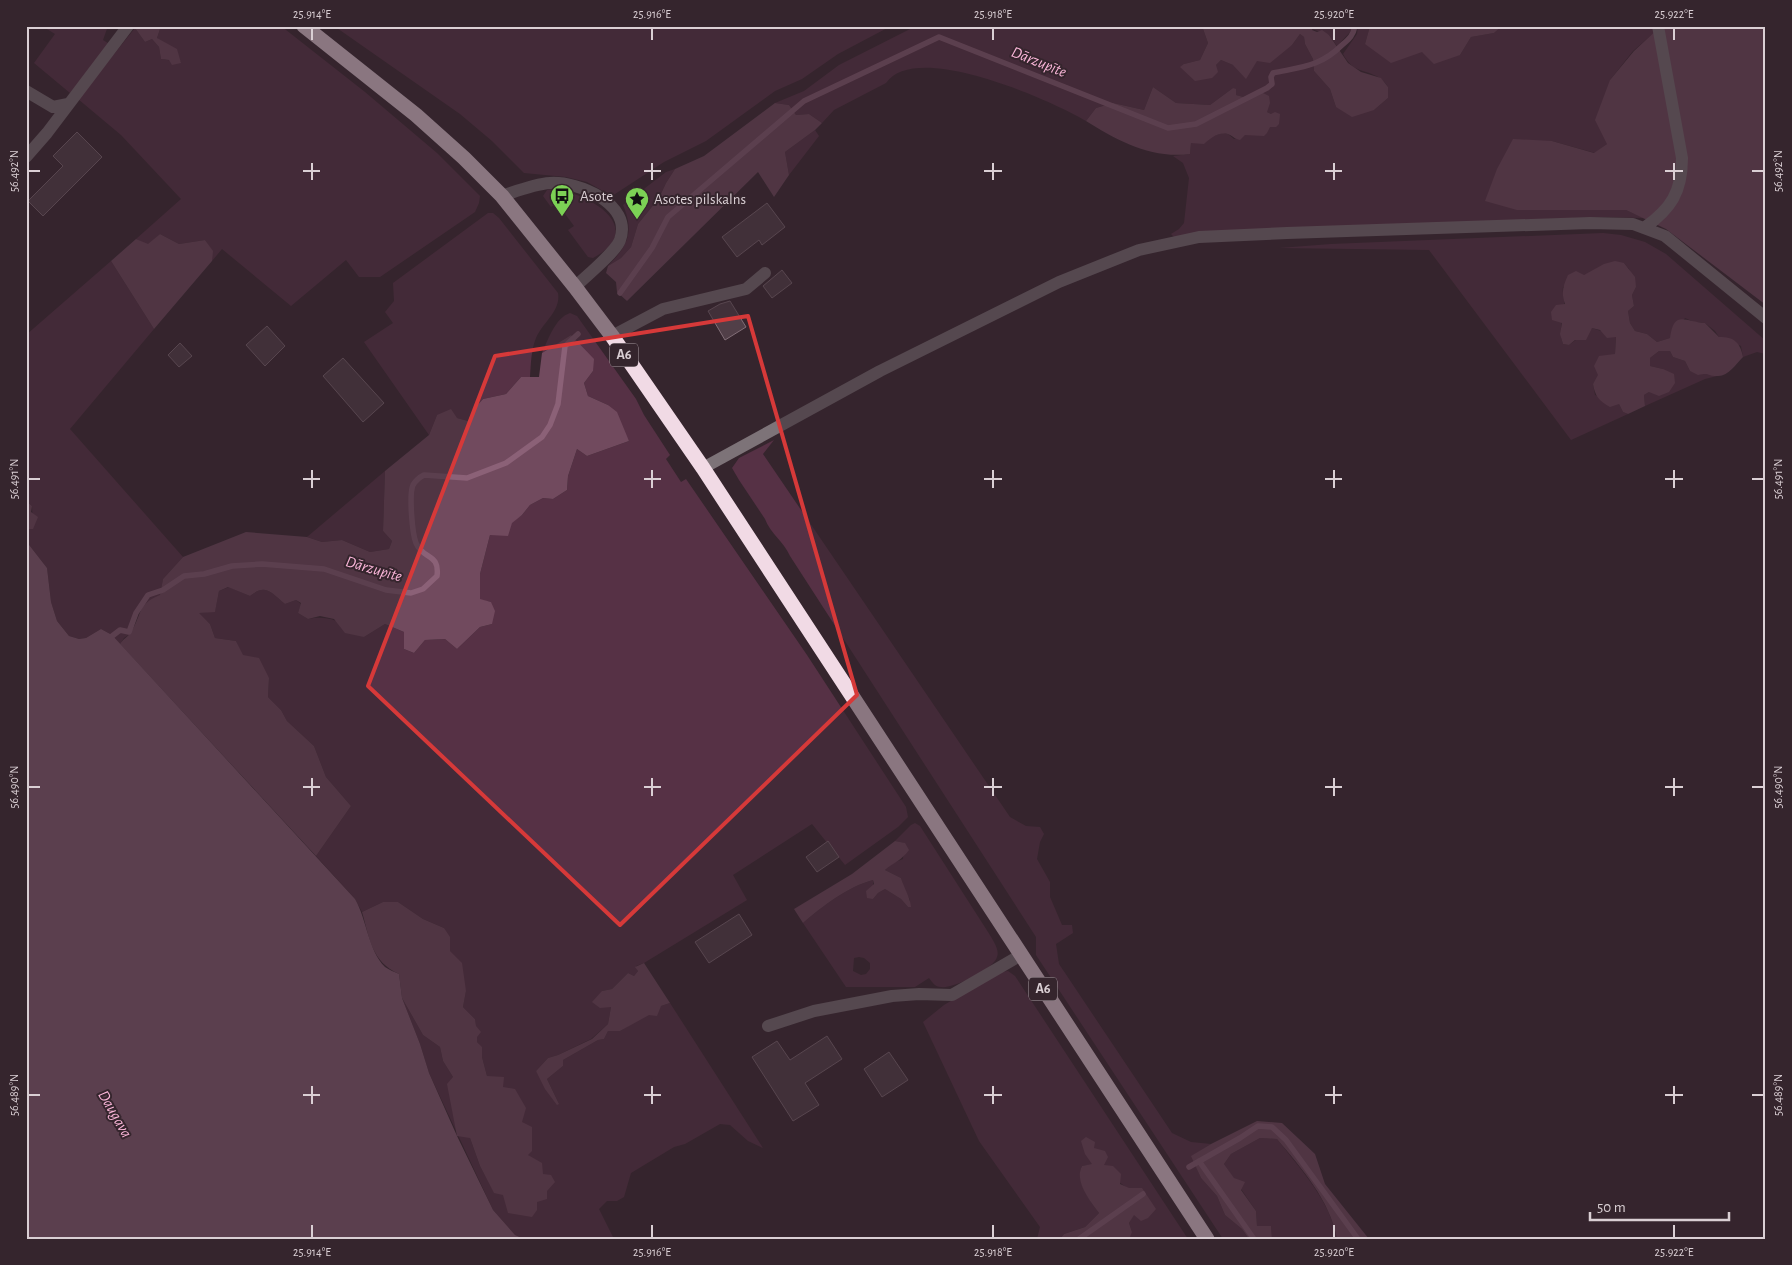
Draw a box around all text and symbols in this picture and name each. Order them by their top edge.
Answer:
text: 25.914°E [293,8,331,20]
text: 25.916°E [633,8,671,20]
text: 25.918°E [974,8,1012,20]
text: 25.920°E [1314,8,1354,20]
text: 25.922°E [1654,8,1694,20]
water label: Dārzupīte [1009,44,1069,81]
text: 56.492°N [8,150,20,192]
text: 56.492°N [1772,150,1784,192]
bus stop icon: Asote [549,183,575,217]
place icon: Asotes pilskalns [624,186,650,220]
place label: Asote [580,189,613,204]
place label: Asotes pilskalns [654,192,746,207]
road number: A6 [610,344,638,366]
text: 56.491°N [8,459,20,499]
text: 56.491°N [1772,459,1784,499]
water label: Dārzupīte [344,553,404,586]
text: 56.490°N [8,766,20,808]
text: 56.490°N [1772,766,1784,808]
road number: A6 [1029,978,1057,1001]
text: 56.489°N [8,1074,20,1116]
text: 56.489°N [1772,1074,1784,1116]
water label: Daugava [95,1088,135,1140]
scale bar [1590,1190,1728,1222]
text: 50 m [1597,1200,1626,1215]
text: 25.914°E [293,1246,331,1258]
text: 25.916°E [633,1246,671,1258]
text: 25.918°E [974,1246,1012,1258]
text: 25.920°E [1314,1246,1354,1258]
text: 25.922°E [1654,1246,1694,1258]

